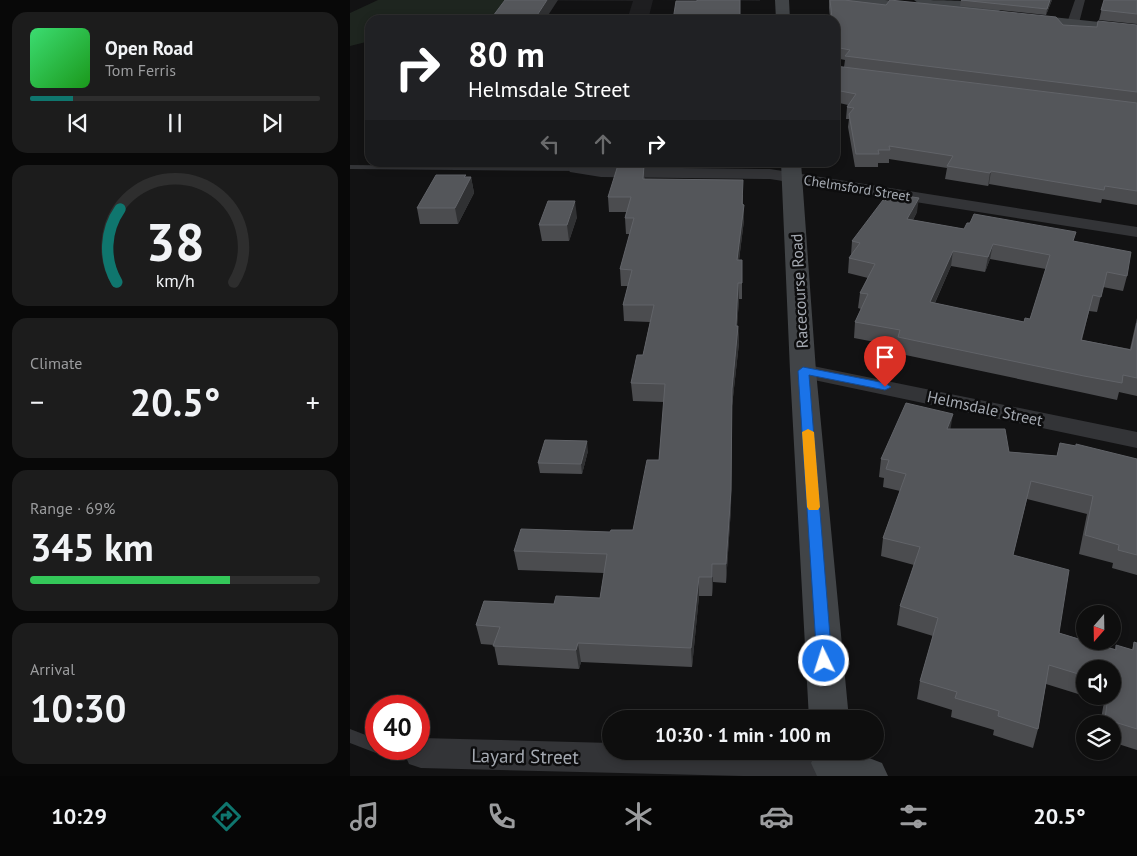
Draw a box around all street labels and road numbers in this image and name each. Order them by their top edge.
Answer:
street label: Chelmsford Street [802,171,912,205]
street label: Racecourse Road [786,233,812,349]
street label: Helmsdale Street [925,386,1045,430]
street label: Layard Street [471,743,579,769]

